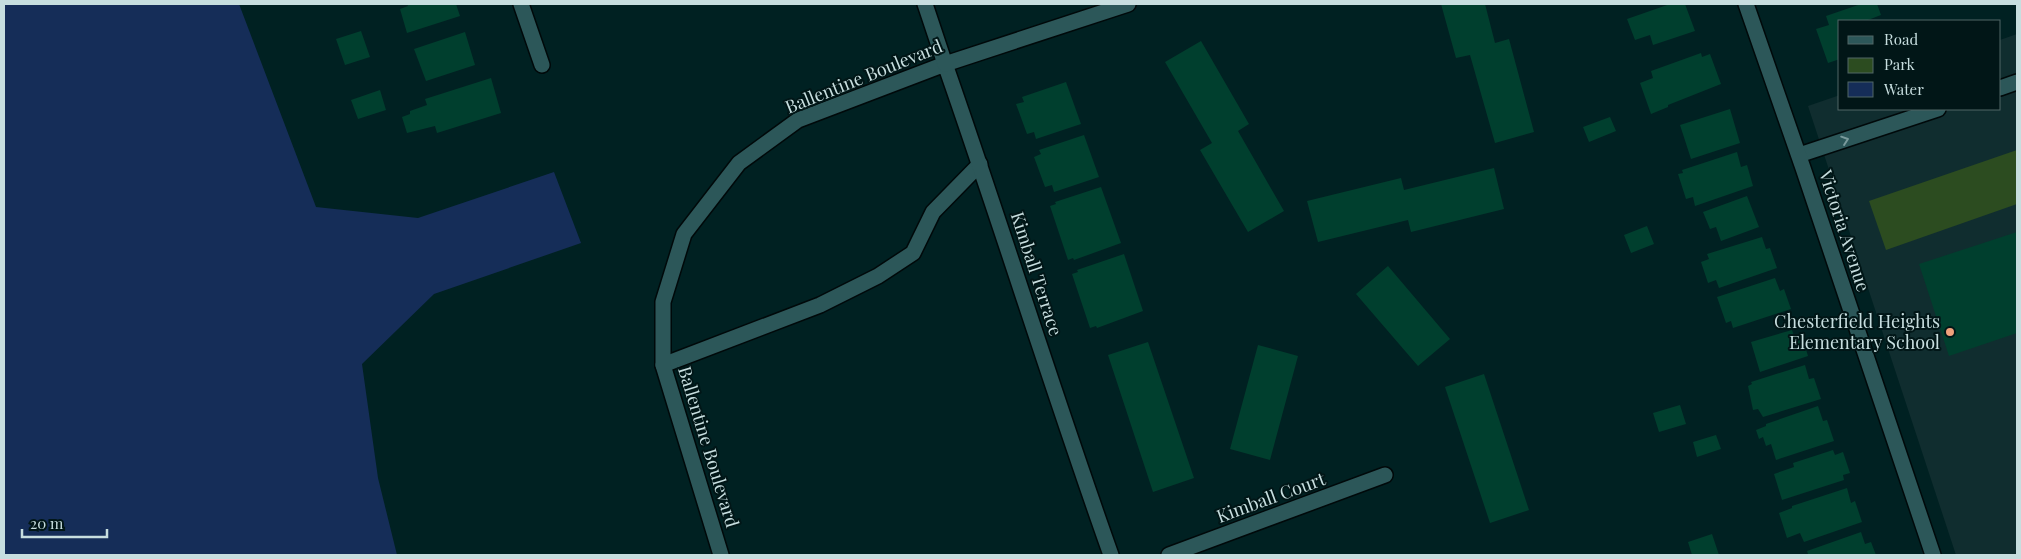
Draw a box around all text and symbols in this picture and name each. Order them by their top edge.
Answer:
legend [1838,20,2001,110]
text: Road [1884,29,1918,49]
street label: Ballentine Boulevard [782,33,946,119]
text: Park [1884,54,1916,74]
text: Water [1883,79,1924,99]
one-way arrow [1840,136,1849,146]
street label: Victoria Avenue [1814,166,1876,295]
street label: Kimball Terrace [1006,209,1068,339]
place label: Chesterfield Heights Elementary School [1774,309,1940,354]
marker: Chesterfield Heights Elementary School [1944,326,1956,338]
street label: Ballentine Boulevard [673,363,745,531]
street label: Kimball Court [1213,466,1329,528]
scale bar [22,506,108,538]
text: 20 m [30,513,64,533]

